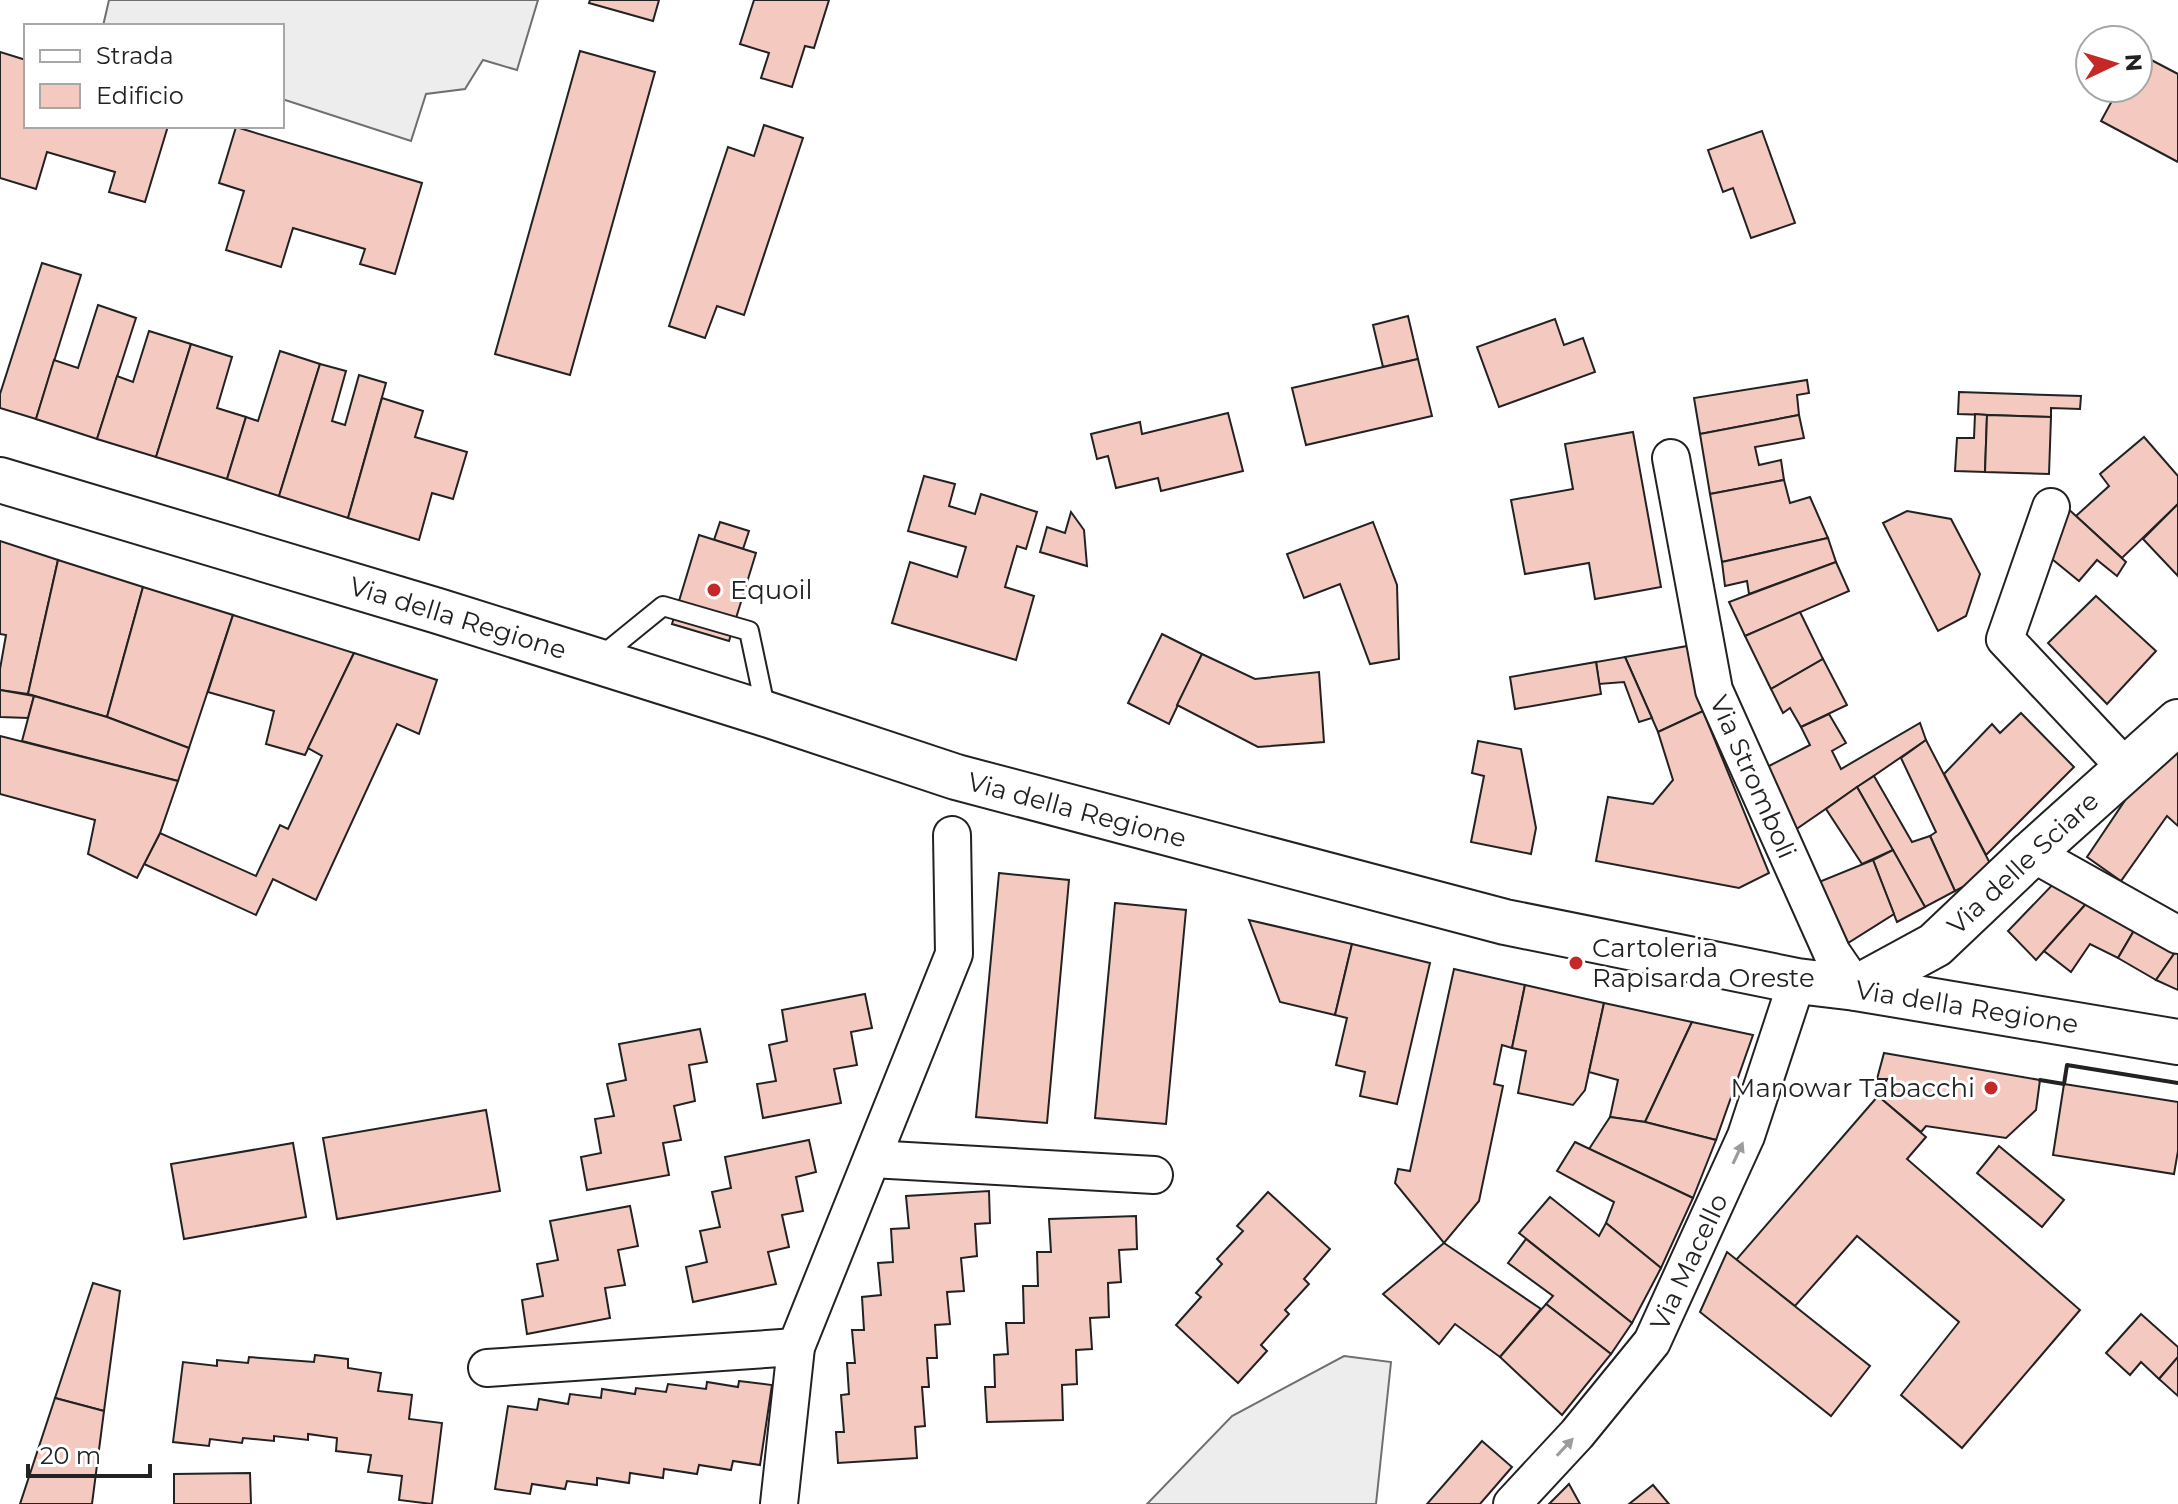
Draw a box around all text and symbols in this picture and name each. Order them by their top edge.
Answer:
legend [24,24,284,128]
north arrow [2074,24,2154,104]
text: Strada [96,41,174,70]
text: N [2119,53,2148,72]
text: Edificio [96,81,184,110]
street label: Via della Regione [346,570,570,666]
place label: Equoil [730,574,813,606]
marker: Equoil [705,581,723,599]
street label: Via Stromboli [1703,690,1803,864]
street label: Via della Regione [964,765,1190,855]
street label: Via delle Sciare [1941,785,2105,941]
place label: Cartoleria Rapisarda Oreste [1592,932,1815,994]
marker: Cartoleria Rapisarda Oreste [1567,954,1585,972]
street label: Via della Regione [1853,974,2081,1040]
place label: Manowar Tabacchi [1731,1072,1975,1104]
marker: Manowar Tabacchi [1982,1079,2000,1097]
one-way arrow [1732,1141,1745,1165]
street label: Via Macello [1643,1188,1735,1336]
scale bar [28,1428,150,1478]
one-way arrow [1556,1438,1574,1457]
text: 20 m [40,1441,101,1470]

